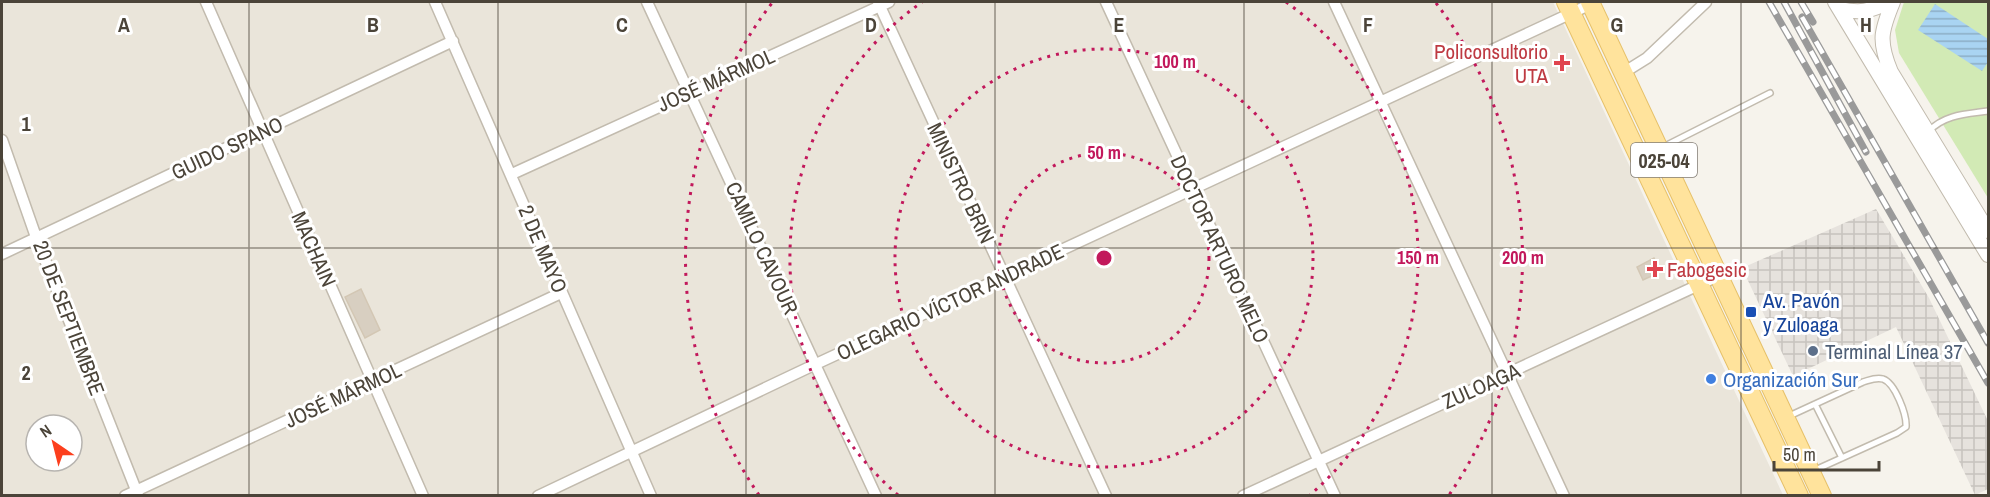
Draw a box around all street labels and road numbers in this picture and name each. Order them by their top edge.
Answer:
street label: JOSÉ MÁRMOL [653,41,780,119]
street label: GUIDO SPANO [166,109,288,187]
street label: MINISTRO BRIN [920,118,1002,248]
road number: 025-04 [1631,143,1697,177]
street label: DOCTOR ARTURO MELO [1164,150,1276,348]
street label: CAMILO CAVOUR [719,177,805,319]
street label: 2 DE MAYO [512,201,574,297]
street label: MACHAIN [285,207,343,291]
street label: 20 DE SEPTIEMBRE [26,236,112,400]
street label: OLEGARIO VÍCTOR ANDRADE [832,237,1068,367]
street label: JOSÉ MÁRMOL [280,355,406,435]
street label: ZULOAGA [1438,356,1525,416]

